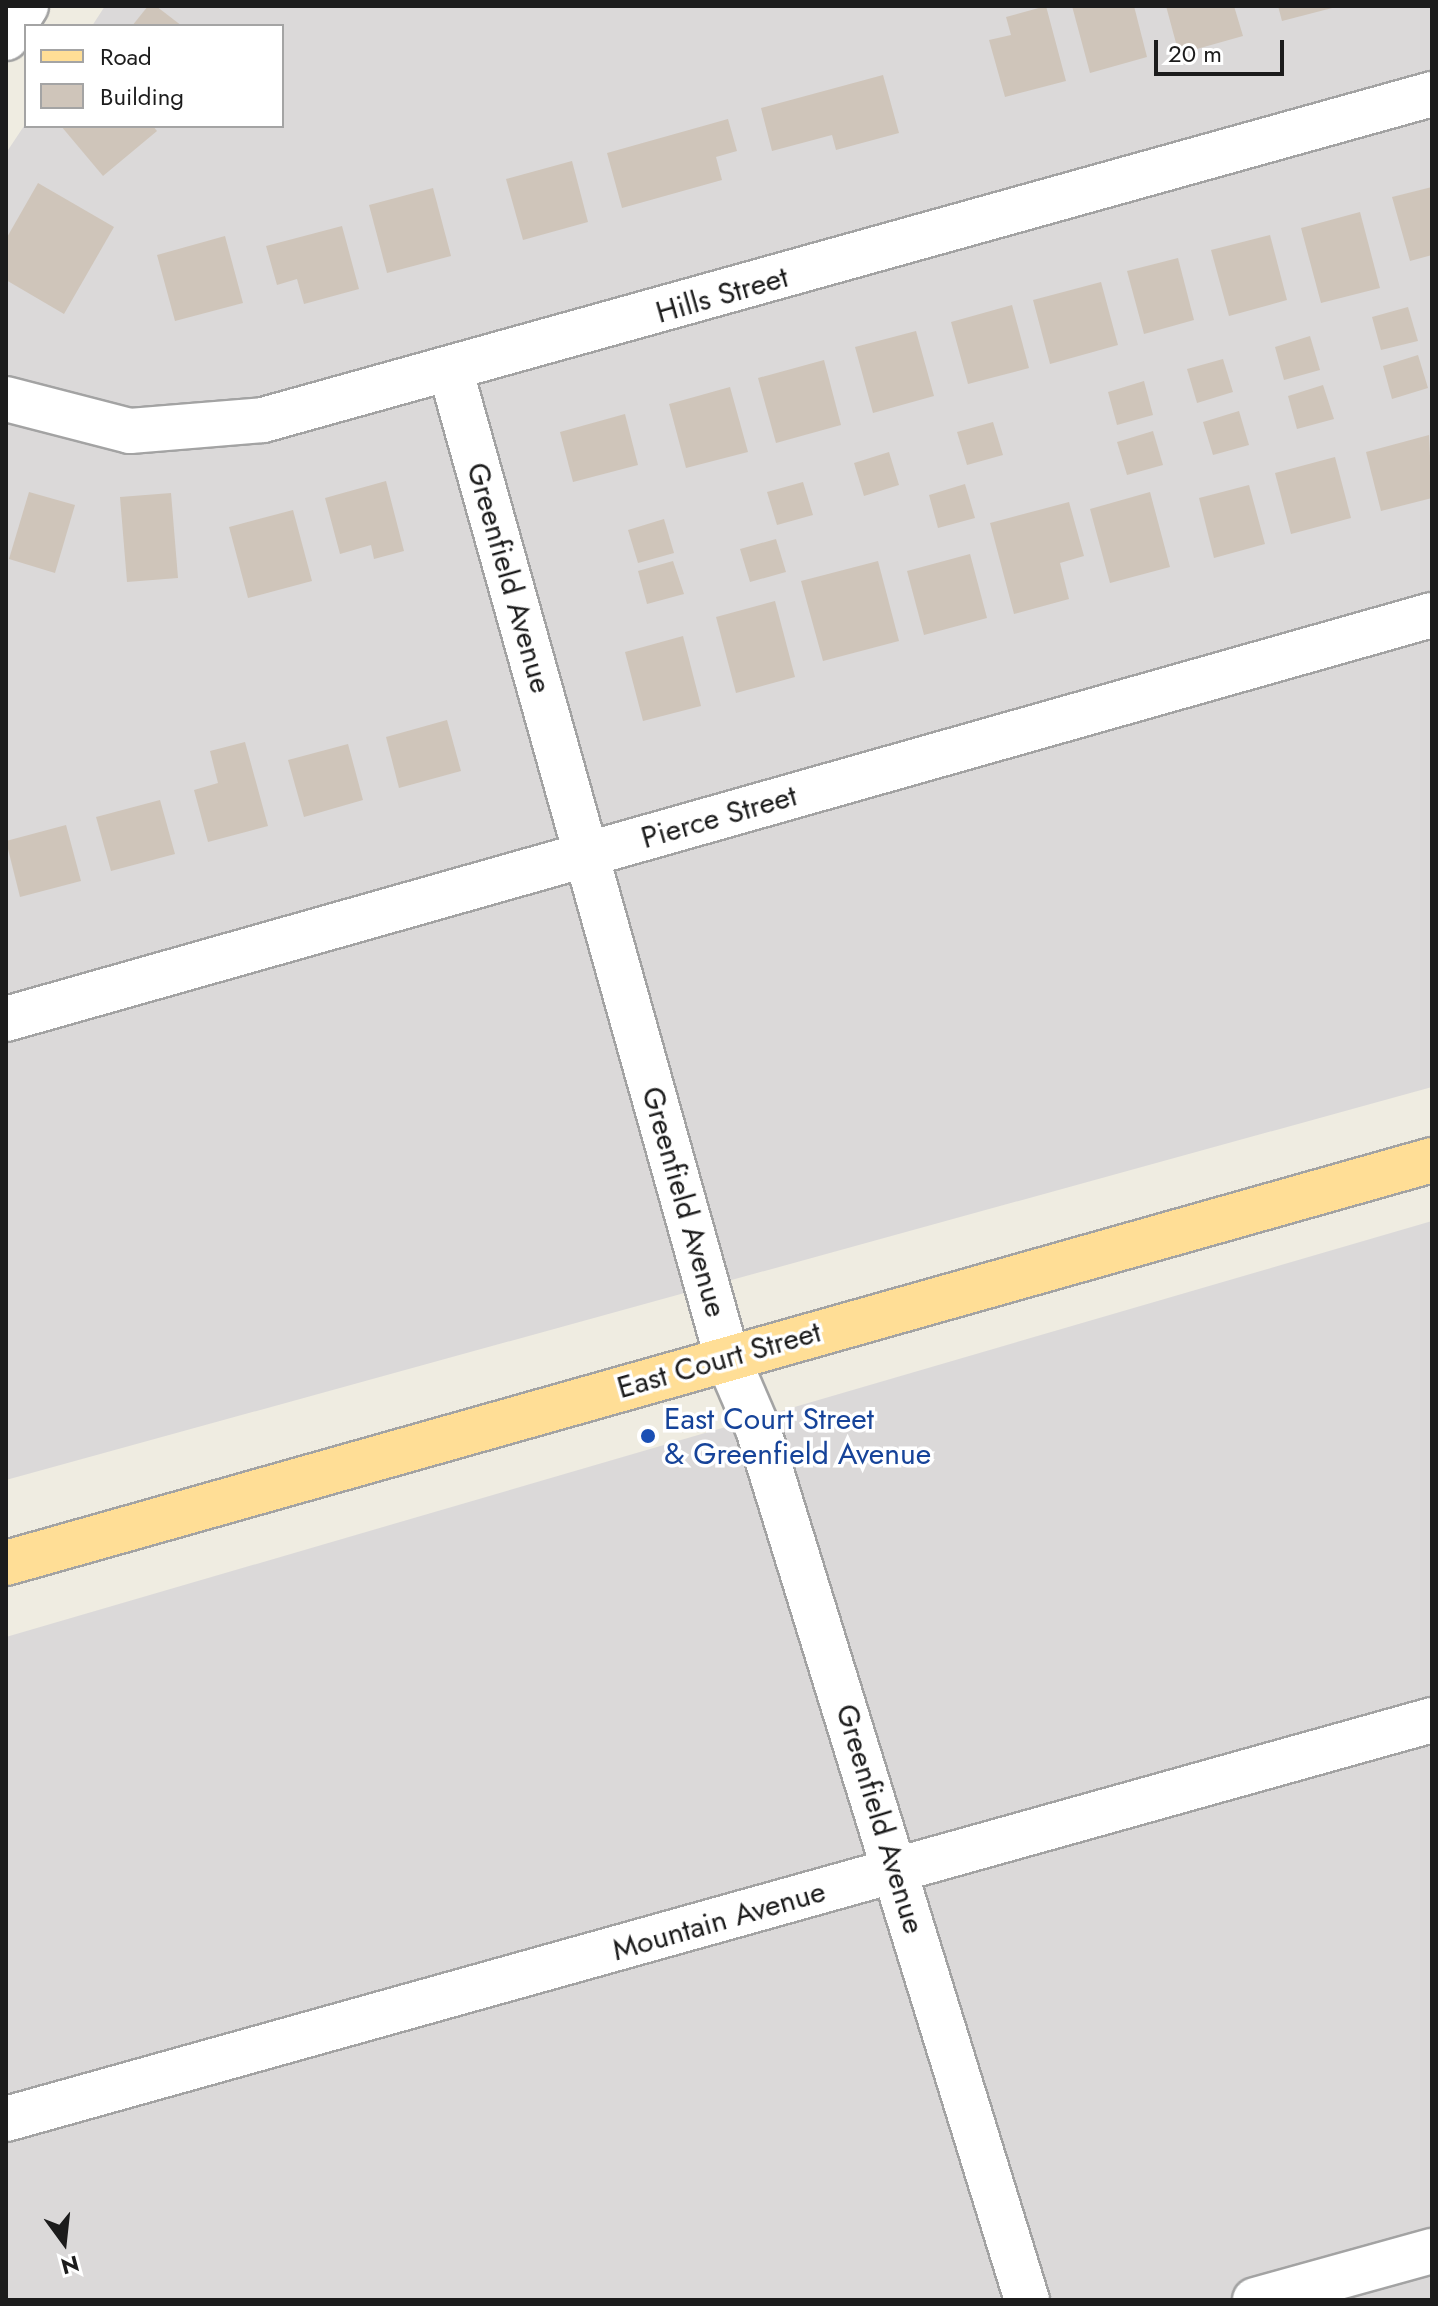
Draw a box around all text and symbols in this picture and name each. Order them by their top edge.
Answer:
legend [24,24,284,128]
scale bar [1158,24,1288,74]
text: 20 m [1168,36,1222,71]
text: Road [100,39,152,74]
text: Building [100,79,184,114]
street label: Hills Street [652,259,792,331]
street label: Greenfield Avenue [459,459,559,697]
street label: Pierce Street [637,778,801,856]
street label: Greenfield Avenue [634,1083,734,1321]
street label: East Court Street [613,1314,825,1406]
place label: East Court Street & Greenfield Avenue [664,1401,931,1472]
marker: East Court Street & Greenfield Avenue [639,1427,657,1445]
street label: Greenfield Avenue [828,1700,932,1938]
street label: Mountain Avenue [608,1873,830,1969]
north arrow [24,2202,104,2282]
text: N [58,2247,83,2283]

